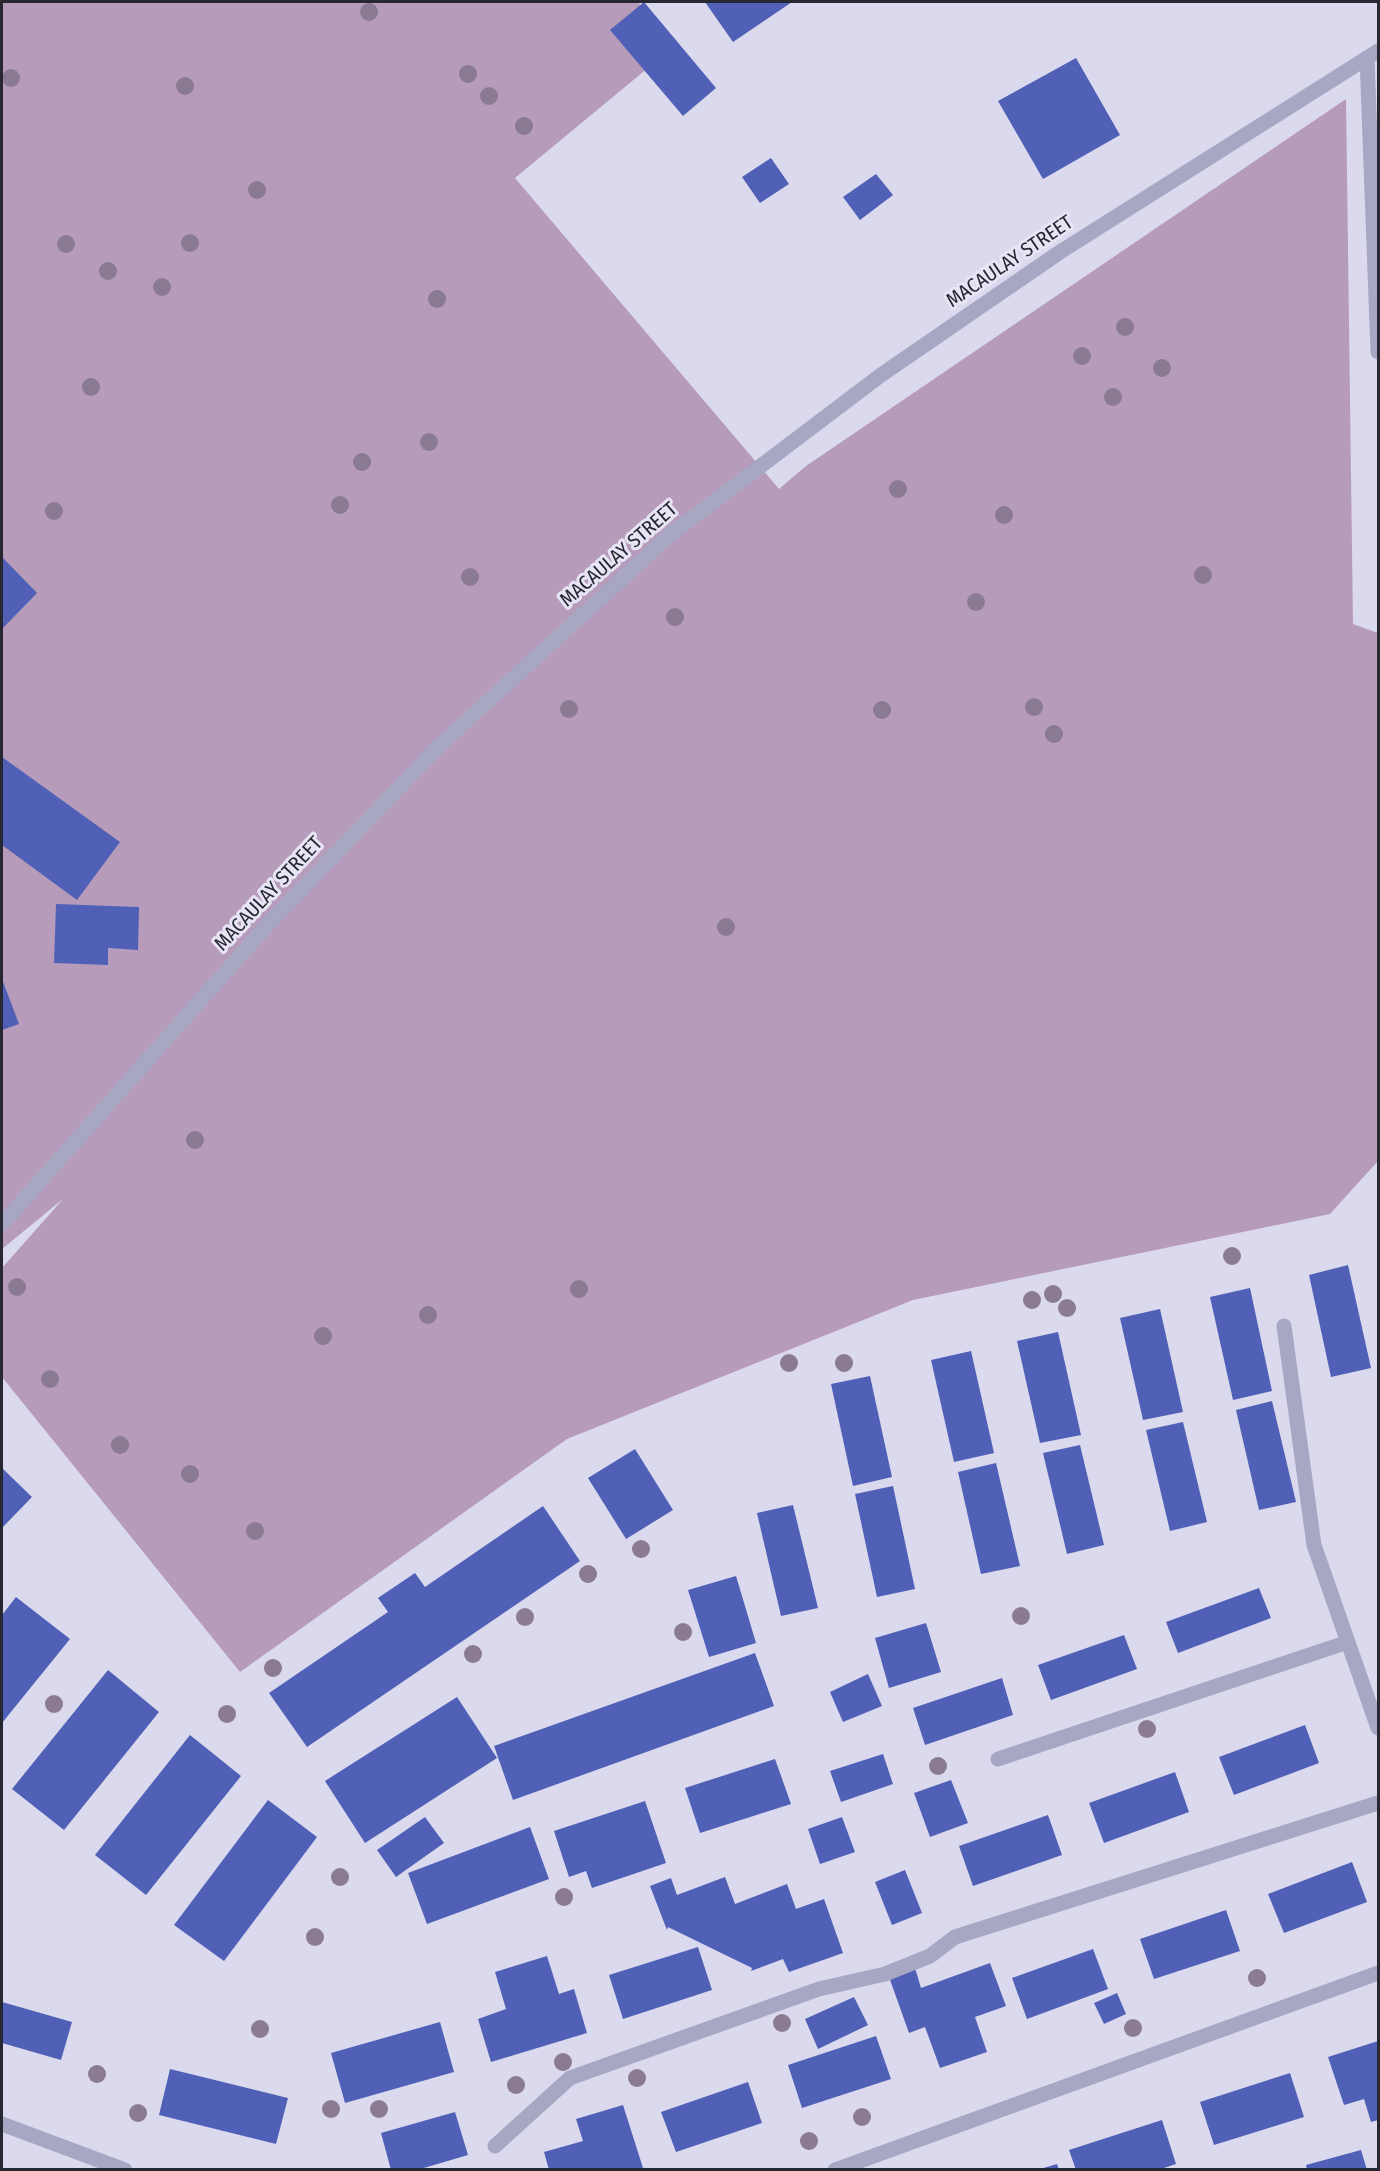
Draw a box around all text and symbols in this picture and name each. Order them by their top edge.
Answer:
street label: MACAULAY STREET [942,211,1078,313]
street label: MACAULAY STREET [555,498,683,612]
street label: MACAULAY STREET [210,832,328,956]

